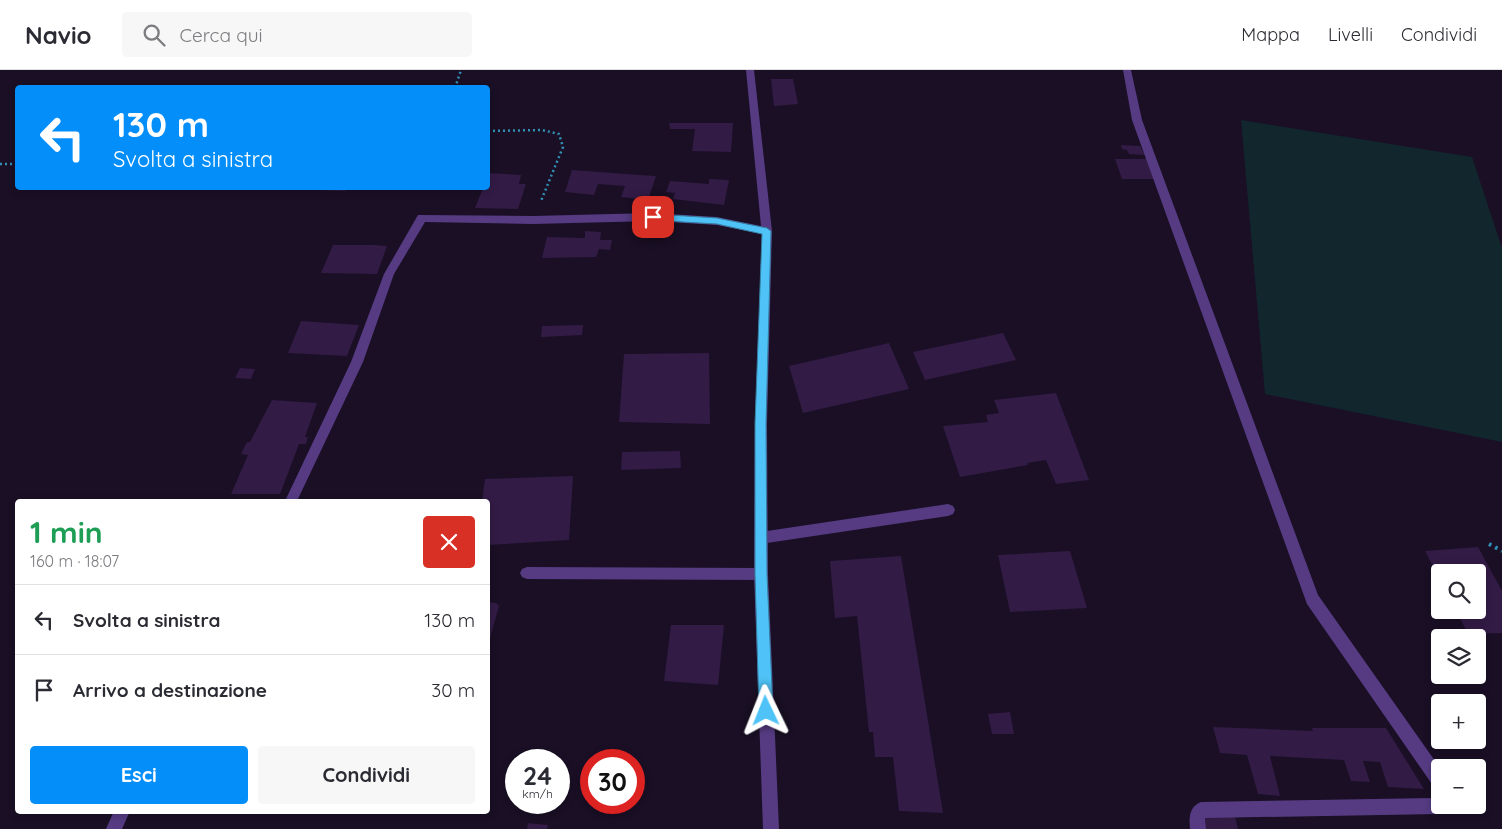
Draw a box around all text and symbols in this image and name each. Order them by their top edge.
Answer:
search box [122,12,472,57]
text: Navio [25,20,92,50]
icon: search [140,21,168,49]
text: Cerca qui [180,23,263,47]
text: Mappa [1241,23,1300,46]
text: Livelli [1328,23,1373,46]
text: Condividi [1401,23,1477,46]
text: 130 m [113,102,209,146]
icon: left [30,105,95,170]
text: Svolta a sinistra [113,145,273,173]
pin [632,196,674,238]
icon: arrive [639,203,667,231]
text: 1 min [30,513,103,551]
button: close [423,516,475,568]
text: 160 m · 18:07 [30,551,119,571]
map controls [1431,564,1486,814]
button: search [1431,564,1486,619]
icon: left [30,606,58,634]
text: Svolta a sinistra [73,608,220,632]
text: 130 m [424,608,475,632]
button: layers [1431,629,1486,684]
icon: arrive [30,676,58,704]
text: Arrivo a destinazione [73,678,267,702]
text: 30 m [431,678,475,702]
position arrow [739,684,791,736]
button: + [1431,694,1486,749]
button: Esci [30,746,248,804]
button: Condividi [258,746,475,804]
speed limit sign: 30 [580,749,645,814]
button: − [1431,759,1486,814]
text: 24 [523,760,552,791]
text: km/h [522,786,553,801]

